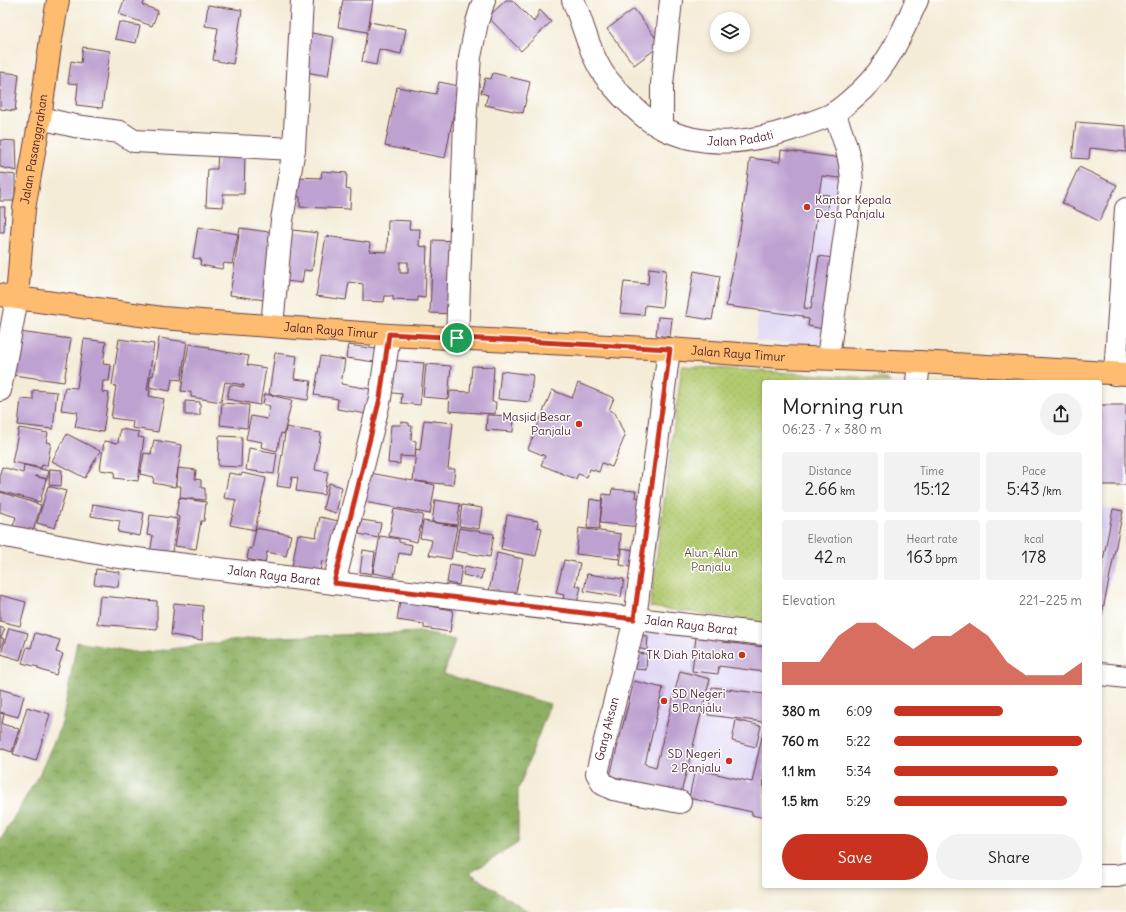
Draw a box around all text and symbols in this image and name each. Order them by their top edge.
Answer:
map controls [710,12,750,52]
button: layers [710,12,750,52]
street label: Jalan Pasanggrahan [17,93,50,205]
street label: Jalan Padati [707,127,775,149]
place label: Kantor Kepala Desa Panjalu [815,192,892,221]
marker: Kantor Kepala Desa Panjalu [802,202,812,212]
street label: Jalan Raya Timur [283,319,379,341]
pin [440,321,474,355]
icon: arrive [446,327,468,349]
street label: Jalan Raya Timur [691,343,786,364]
text: Morning run [782,392,904,420]
button: share [1040,393,1082,435]
place label: Masjid Besar Panjalu [502,409,571,438]
marker: Masjid Besar Panjalu [574,419,584,429]
text: 06:23 · 7 × 380 m [782,421,882,438]
text: Distance [809,464,851,478]
text: Time [920,464,944,478]
text: Pace [1022,464,1046,478]
text: 2.66 [805,478,837,500]
text: 15:12 [914,478,950,500]
text: 5:43 [1007,478,1040,500]
text: km [837,484,855,498]
text: /km [1040,484,1061,498]
text: Elevation [807,532,853,546]
text: Heart rate [906,532,958,546]
text: kcal [1024,532,1044,546]
park label: Alun-Alun Panjalu [684,545,738,574]
text: 42 [814,546,833,568]
text: 163 [907,546,933,568]
text: 178 [1022,546,1046,568]
text: m [833,552,846,566]
text: bpm [933,552,957,566]
street label: Jalan Raya Barat [227,562,321,588]
text: Elevation [782,592,835,609]
text: 221–225 m [1019,592,1082,609]
street label: Jalan Raya Barat [644,612,738,638]
place label: TK Diah Pitaloka [647,647,734,662]
marker: TK Diah Pitaloka [737,650,747,660]
place label: SD Negeri 5 Panjalu [672,686,725,715]
street label: Gang Aksan [591,695,622,762]
marker: SD Negeri 5 Panjalu [659,696,669,706]
text: 380 m [782,703,820,720]
text: 6:09 [846,703,872,720]
text: 760 m [782,733,819,750]
text: 5:22 [846,733,871,750]
place label: SD Negeri 2 Panjalu [668,746,721,775]
marker: SD Negeri 2 Panjalu [724,756,734,766]
text: 1.1 km [782,763,816,780]
text: 5:34 [846,763,871,780]
text: 1.5 km [782,793,818,810]
text: 5:29 [846,793,871,810]
button: Save [782,834,928,880]
button: Share [936,834,1082,880]

